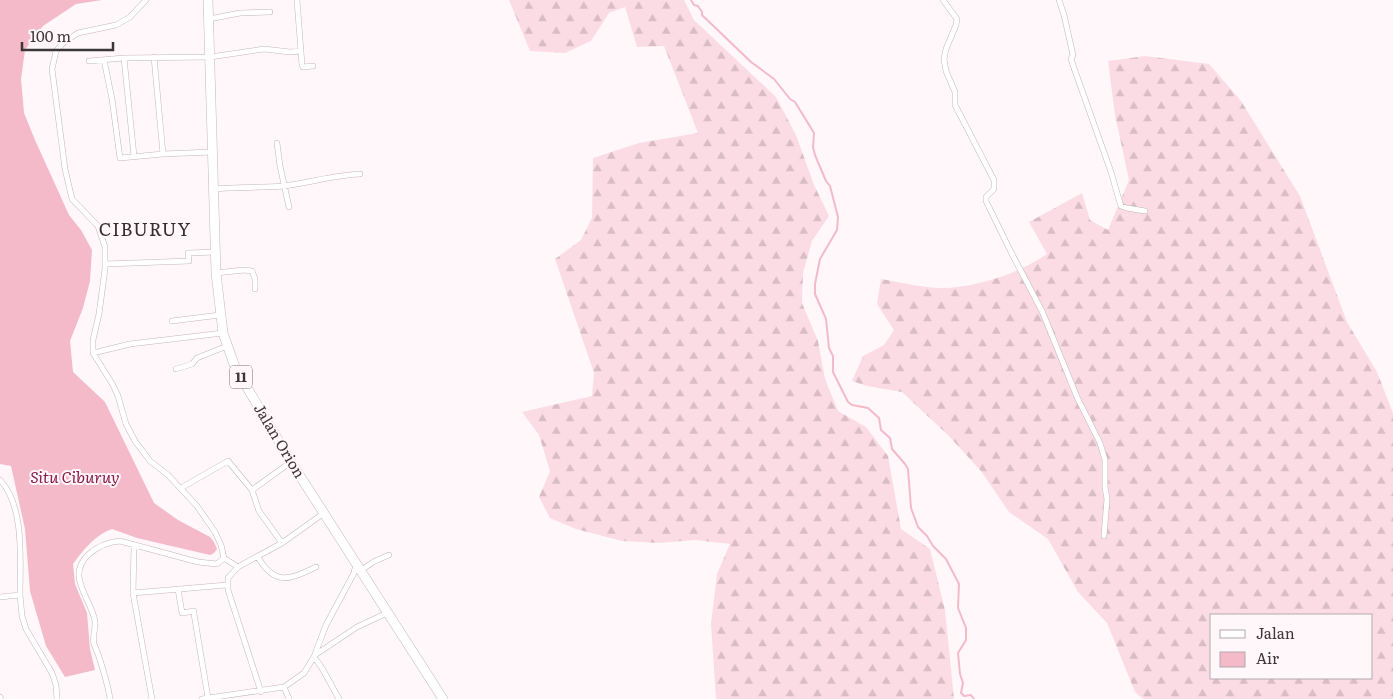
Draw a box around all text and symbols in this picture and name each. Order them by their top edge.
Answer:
scale bar [22,20,114,52]
text: 100 m [30,24,71,47]
district label: CIBURUY [99,215,191,242]
road number: 11 [230,366,252,388]
street label: Jalan Orion [249,398,312,482]
water label: Situ Ciburuy [30,464,120,488]
legend [1210,614,1373,679]
text: Jalan [1256,621,1295,644]
text: Air [1256,646,1279,669]

